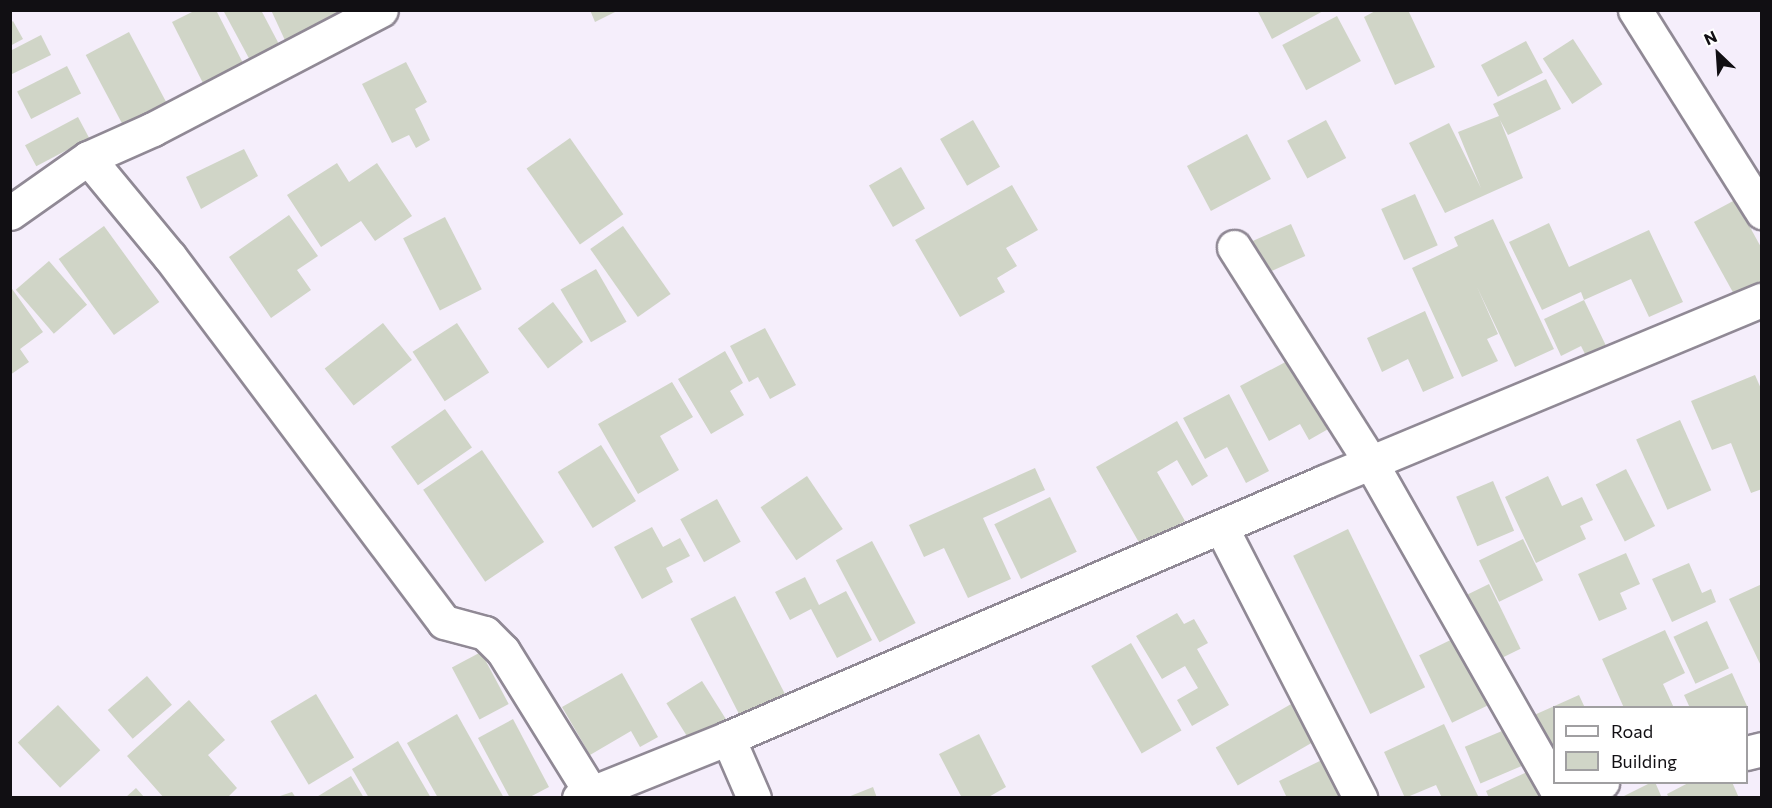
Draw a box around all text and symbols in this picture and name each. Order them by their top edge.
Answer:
north arrow [1688,24,1748,84]
text: N [1701,26,1720,48]
legend [1553,706,1748,784]
text: Road [1611,720,1653,742]
text: Building [1611,750,1677,772]

